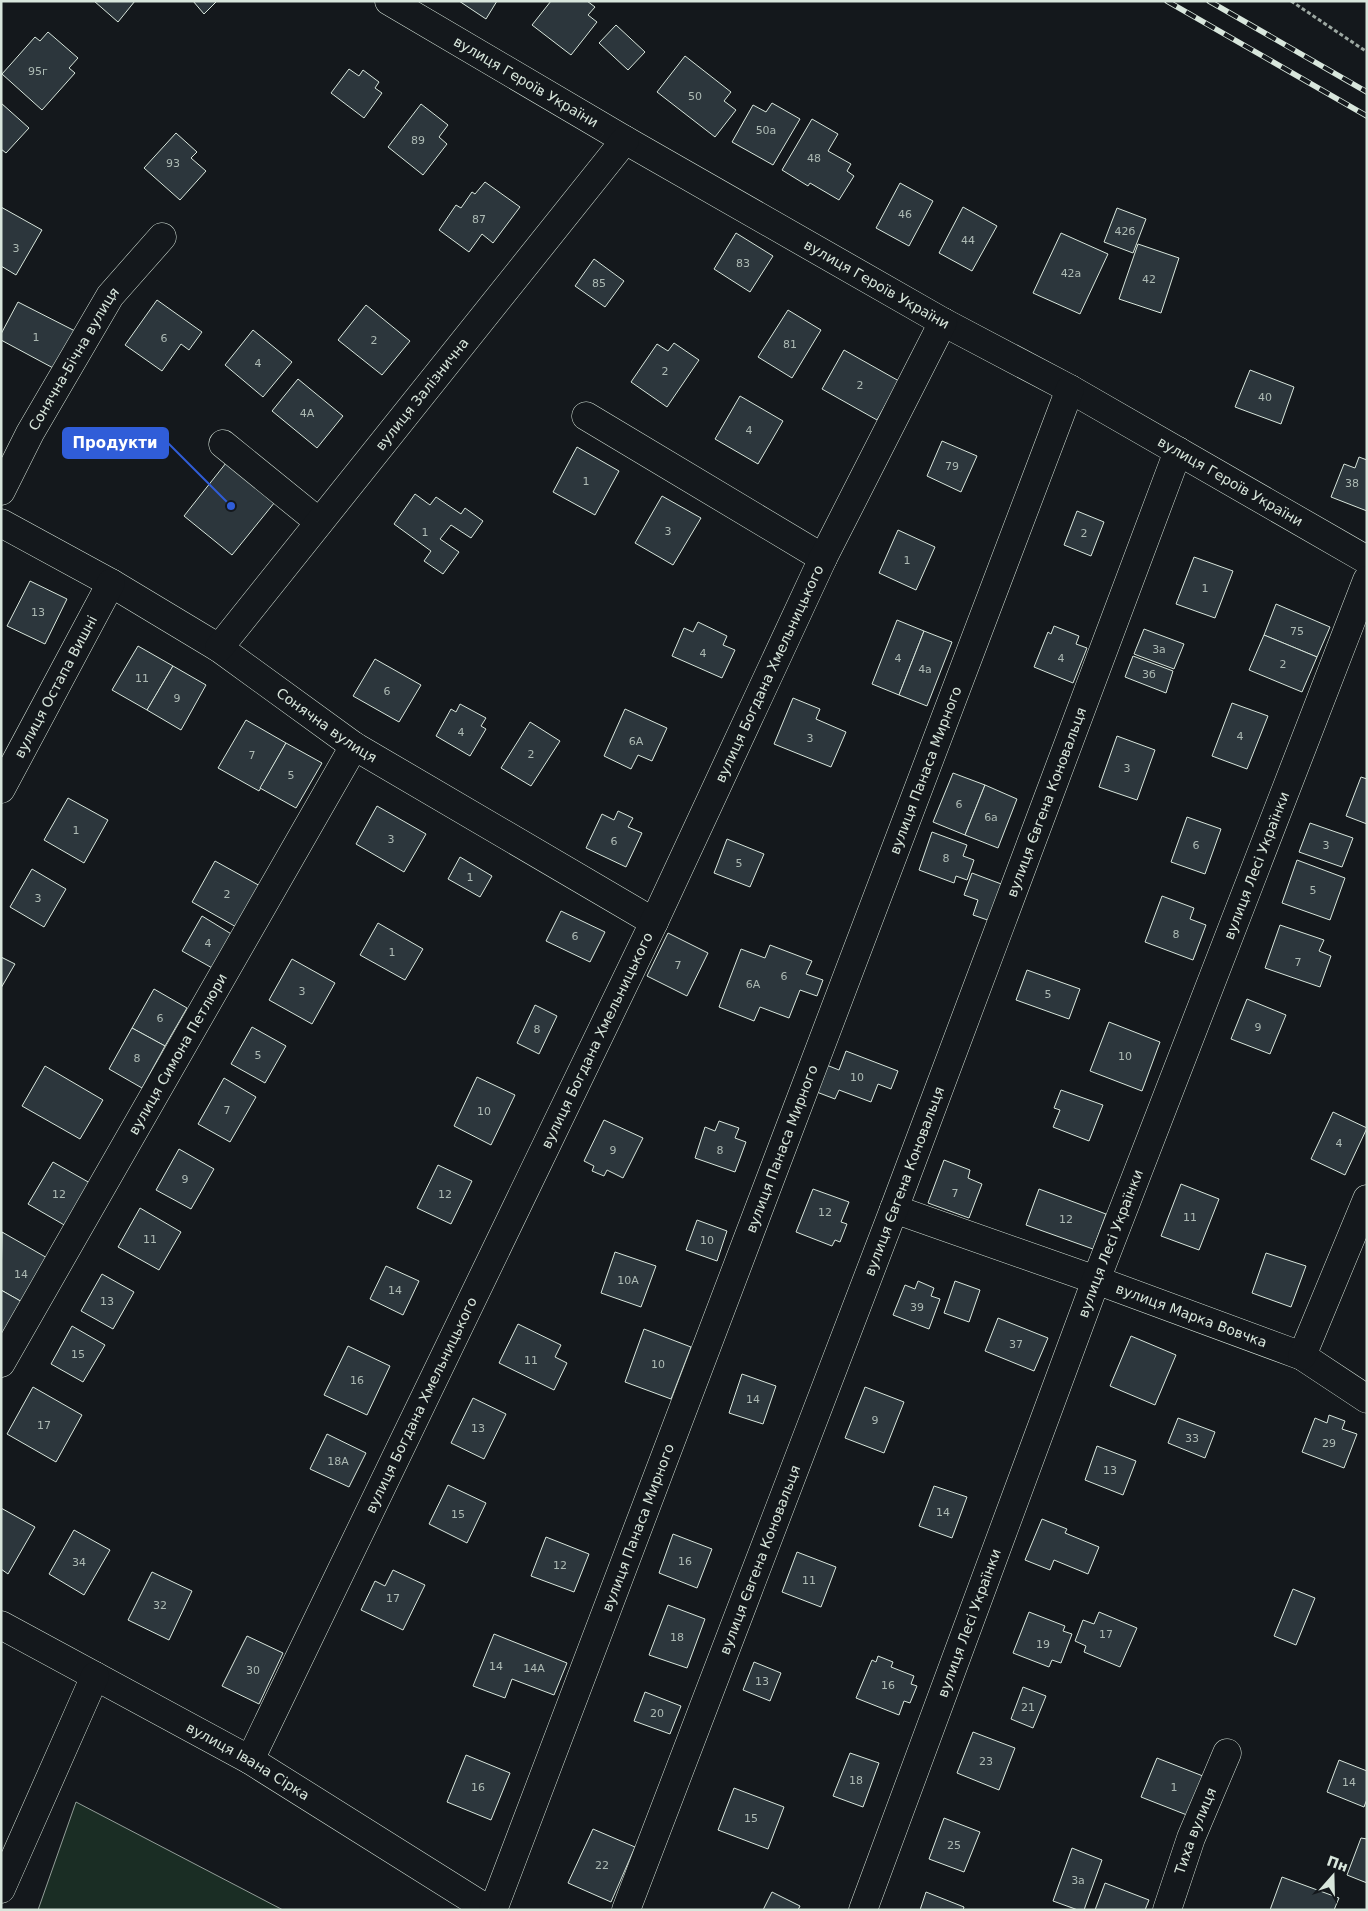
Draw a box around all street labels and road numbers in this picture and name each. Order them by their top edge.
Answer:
street label: вулиця Героїв України [451,33,601,130]
street label: вулиця Героїв України [801,236,952,332]
street label: Сонячна-Бічна вулиця [25,284,122,433]
street label: вулиця Залізнична [372,335,472,453]
street label: вулиця Героїв України [1155,433,1306,529]
street label: вулиця Богдана Хмельницького [712,562,827,785]
street label: вулиця Остапа Вишні [11,613,100,761]
street label: Сонячна вулиця [273,684,380,766]
street label: вулиця Панаса Мирного [886,684,964,857]
street label: вулиця Євгена Коновальця [1004,705,1089,899]
street label: вулиця Лесі Українки [1221,789,1292,942]
street label: вулиця Богдана Хмельницького [538,930,656,1151]
street label: вулиця Симона Петлюри [125,970,230,1138]
street label: вулиця Панаса Мирного [743,1063,821,1235]
street label: вулиця Євгена Коновальця [861,1084,947,1278]
street label: вулиця Лесі Українки [1075,1167,1146,1320]
street label: вулиця Марка Вовчка [1114,1280,1269,1350]
street label: вулиця Богдана Хмельницького [362,1294,480,1516]
street label: вулиця Панаса Мирного [599,1441,677,1614]
street label: вулиця Євгена Коновальця [716,1463,803,1657]
street label: вулиця Лесі Українки [934,1546,1004,1700]
street label: вулиця Івана Сірка [184,1719,312,1803]
street label: Тиха вулиця [1171,1785,1219,1877]

